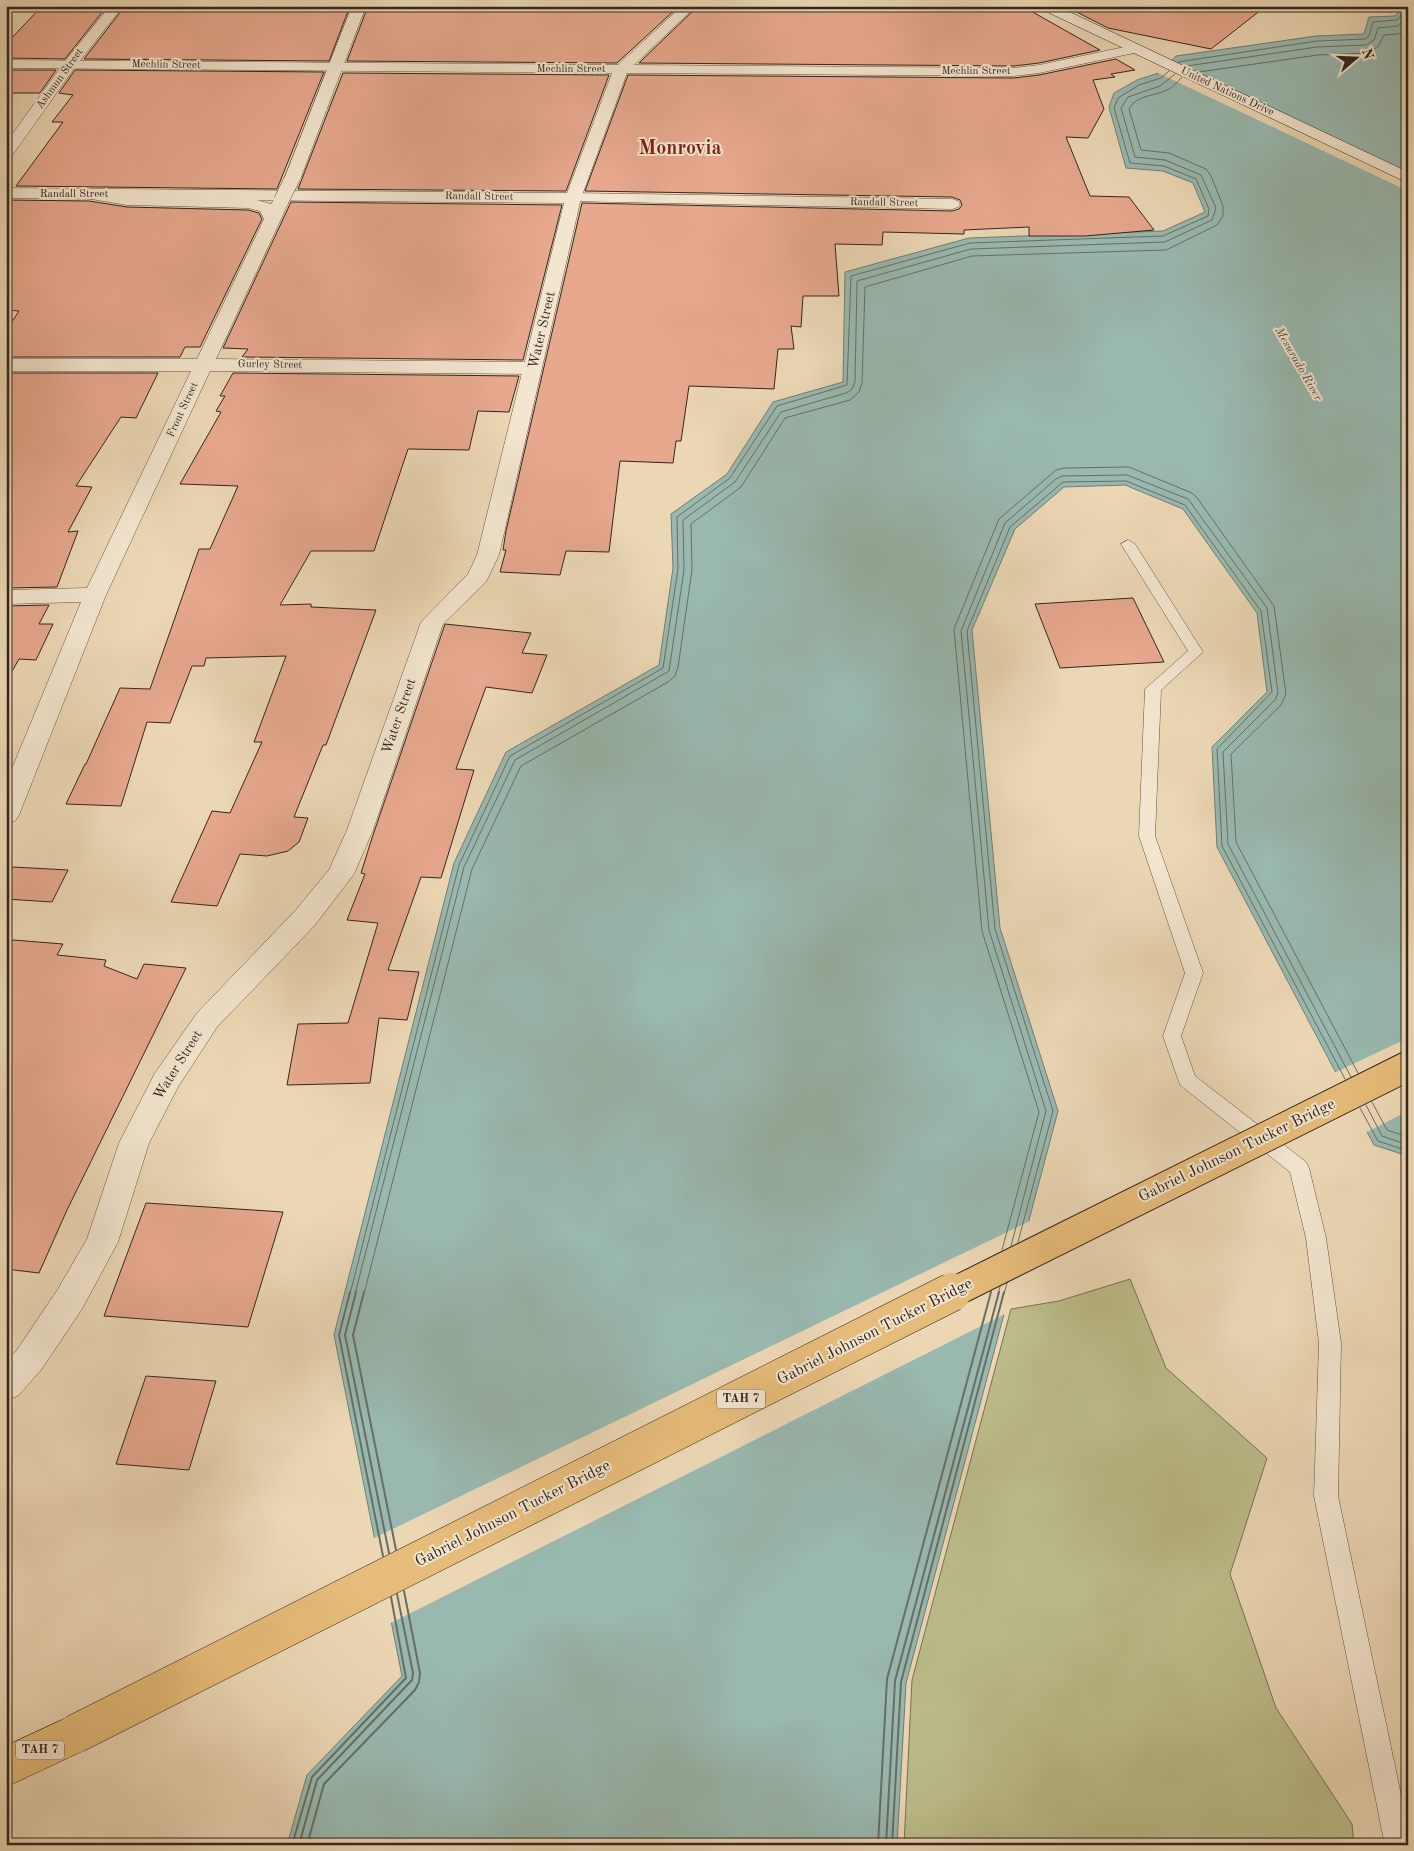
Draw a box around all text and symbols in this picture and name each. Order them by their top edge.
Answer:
north arrow [1332,32,1382,82]
street label: Ashmun Street [34,47,86,111]
text: N [1359,47,1376,62]
street label: Mechlin Street [131,59,201,71]
street label: Mechlin Street [536,64,606,75]
street label: Mechlin Street [941,66,1011,77]
street label: United Nations Drive [1179,66,1275,118]
district label: Monrovia [638,139,722,159]
street label: Randall Street [40,189,108,200]
street label: Randall Street [445,191,514,203]
street label: Randall Street [850,197,919,209]
street label: Water Street [526,290,558,370]
water label: Mesurado River [1272,324,1324,404]
street label: Gurley Street [238,359,302,371]
street label: Front Street [165,381,201,439]
street label: Water Street [380,676,418,756]
street label: Water Street [151,1028,205,1102]
street label: Gabriel Johnson Tucker Bridge [1136,1096,1338,1206]
street label: Gabriel Johnson Tucker Bridge [775,1276,975,1388]
road number: TAH 7 [717,1390,765,1408]
street label: Gabriel Johnson Tucker Bridge [413,1458,613,1570]
road number: TAH 7 [16,1740,64,1760]

